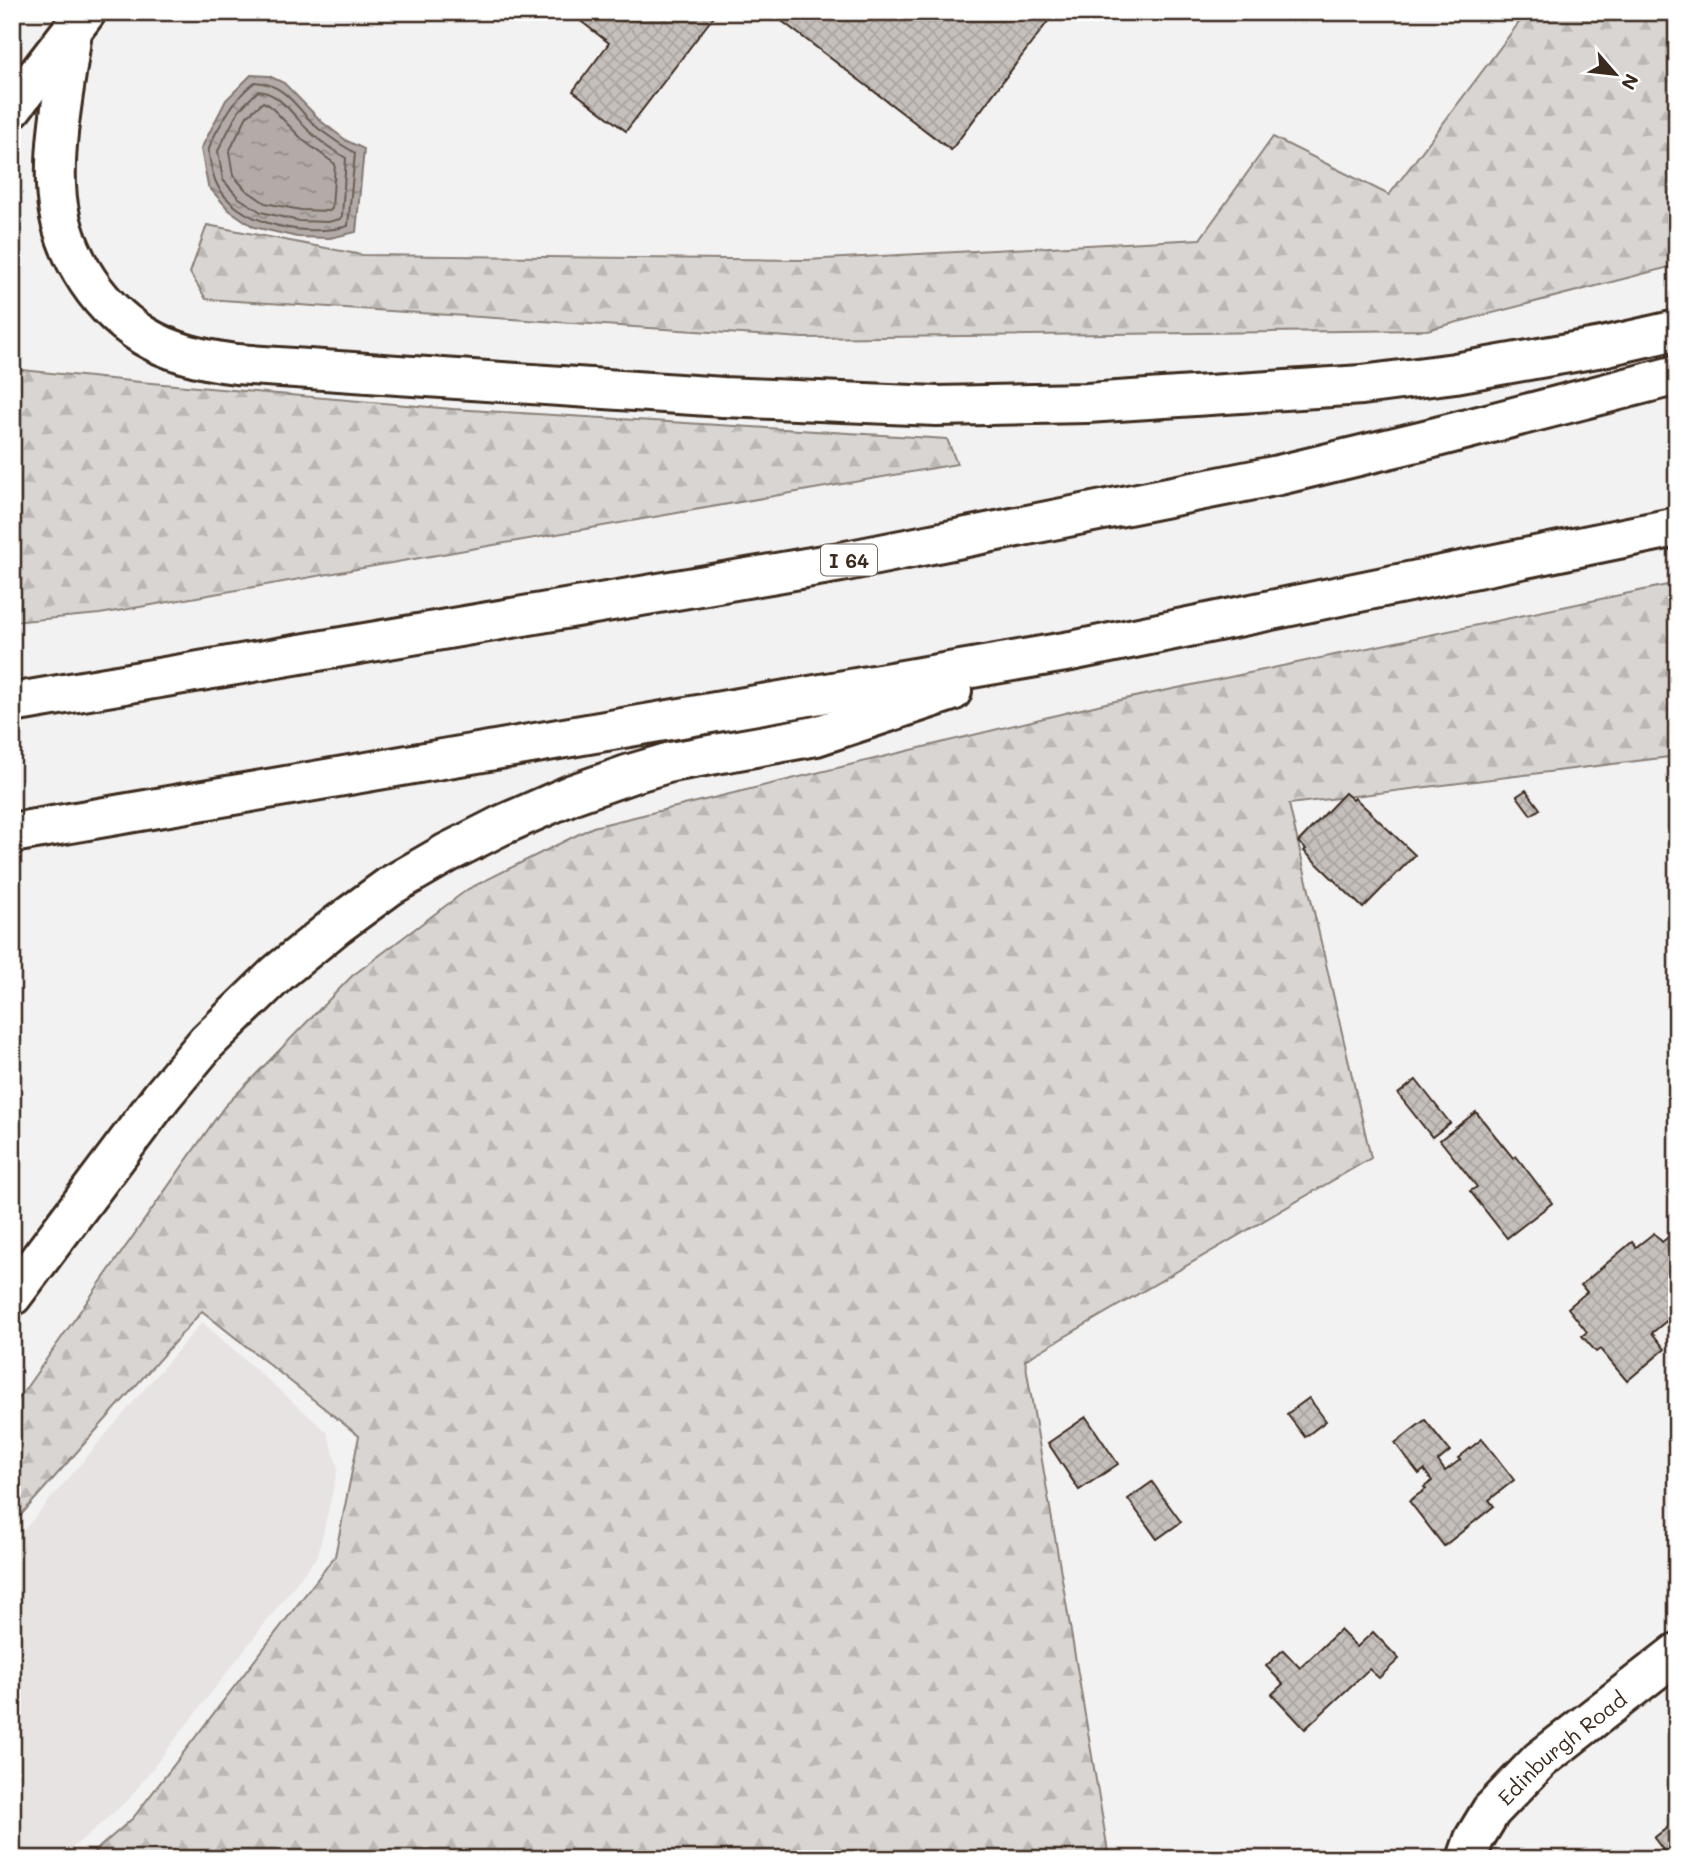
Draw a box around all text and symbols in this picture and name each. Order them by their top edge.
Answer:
north arrow [1580,38,1650,108]
text: N [1616,70,1645,94]
road number: I 64 [821,544,877,576]
street label: Edinburgh Road [1491,1685,1631,1810]

